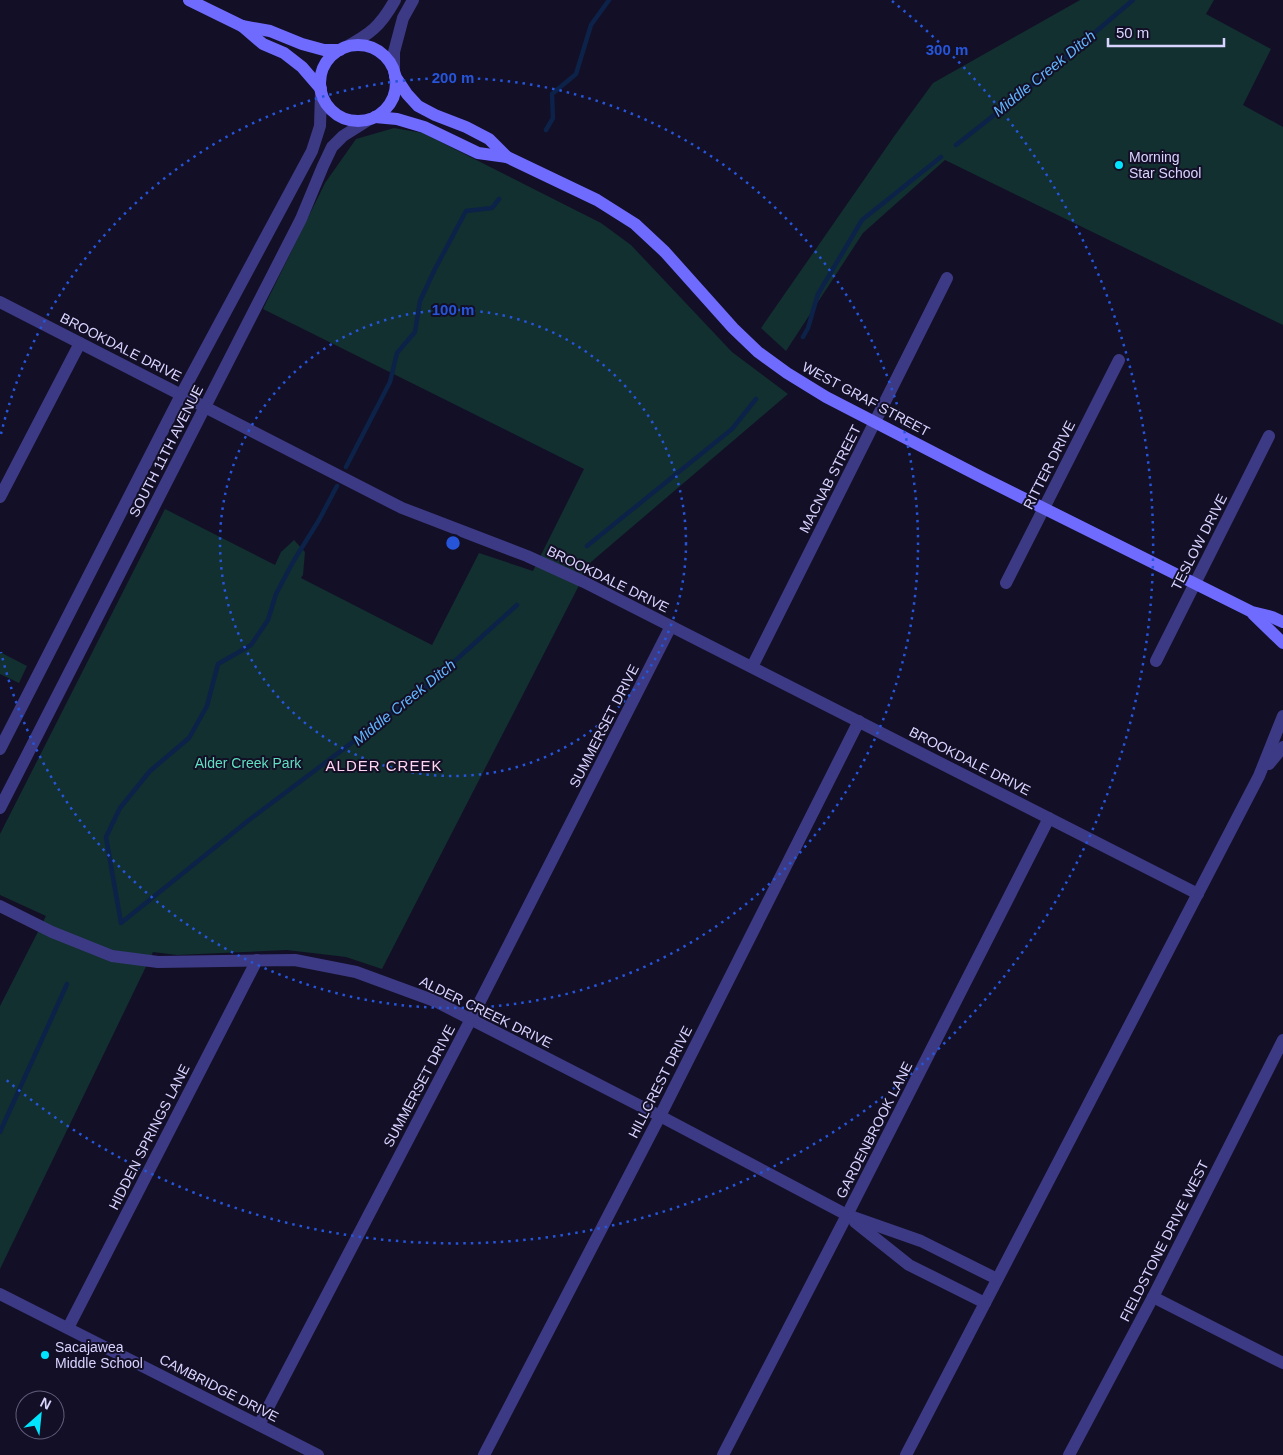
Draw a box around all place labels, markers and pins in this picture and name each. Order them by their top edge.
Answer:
place label: Morning Star School [1129,149,1201,181]
marker: Morning Star School [1113,159,1125,171]
centre of rings [444,534,462,552]
place label: Sacajawea Middle School [55,1339,143,1371]
marker: Sacajawea Middle School [39,1349,51,1361]

